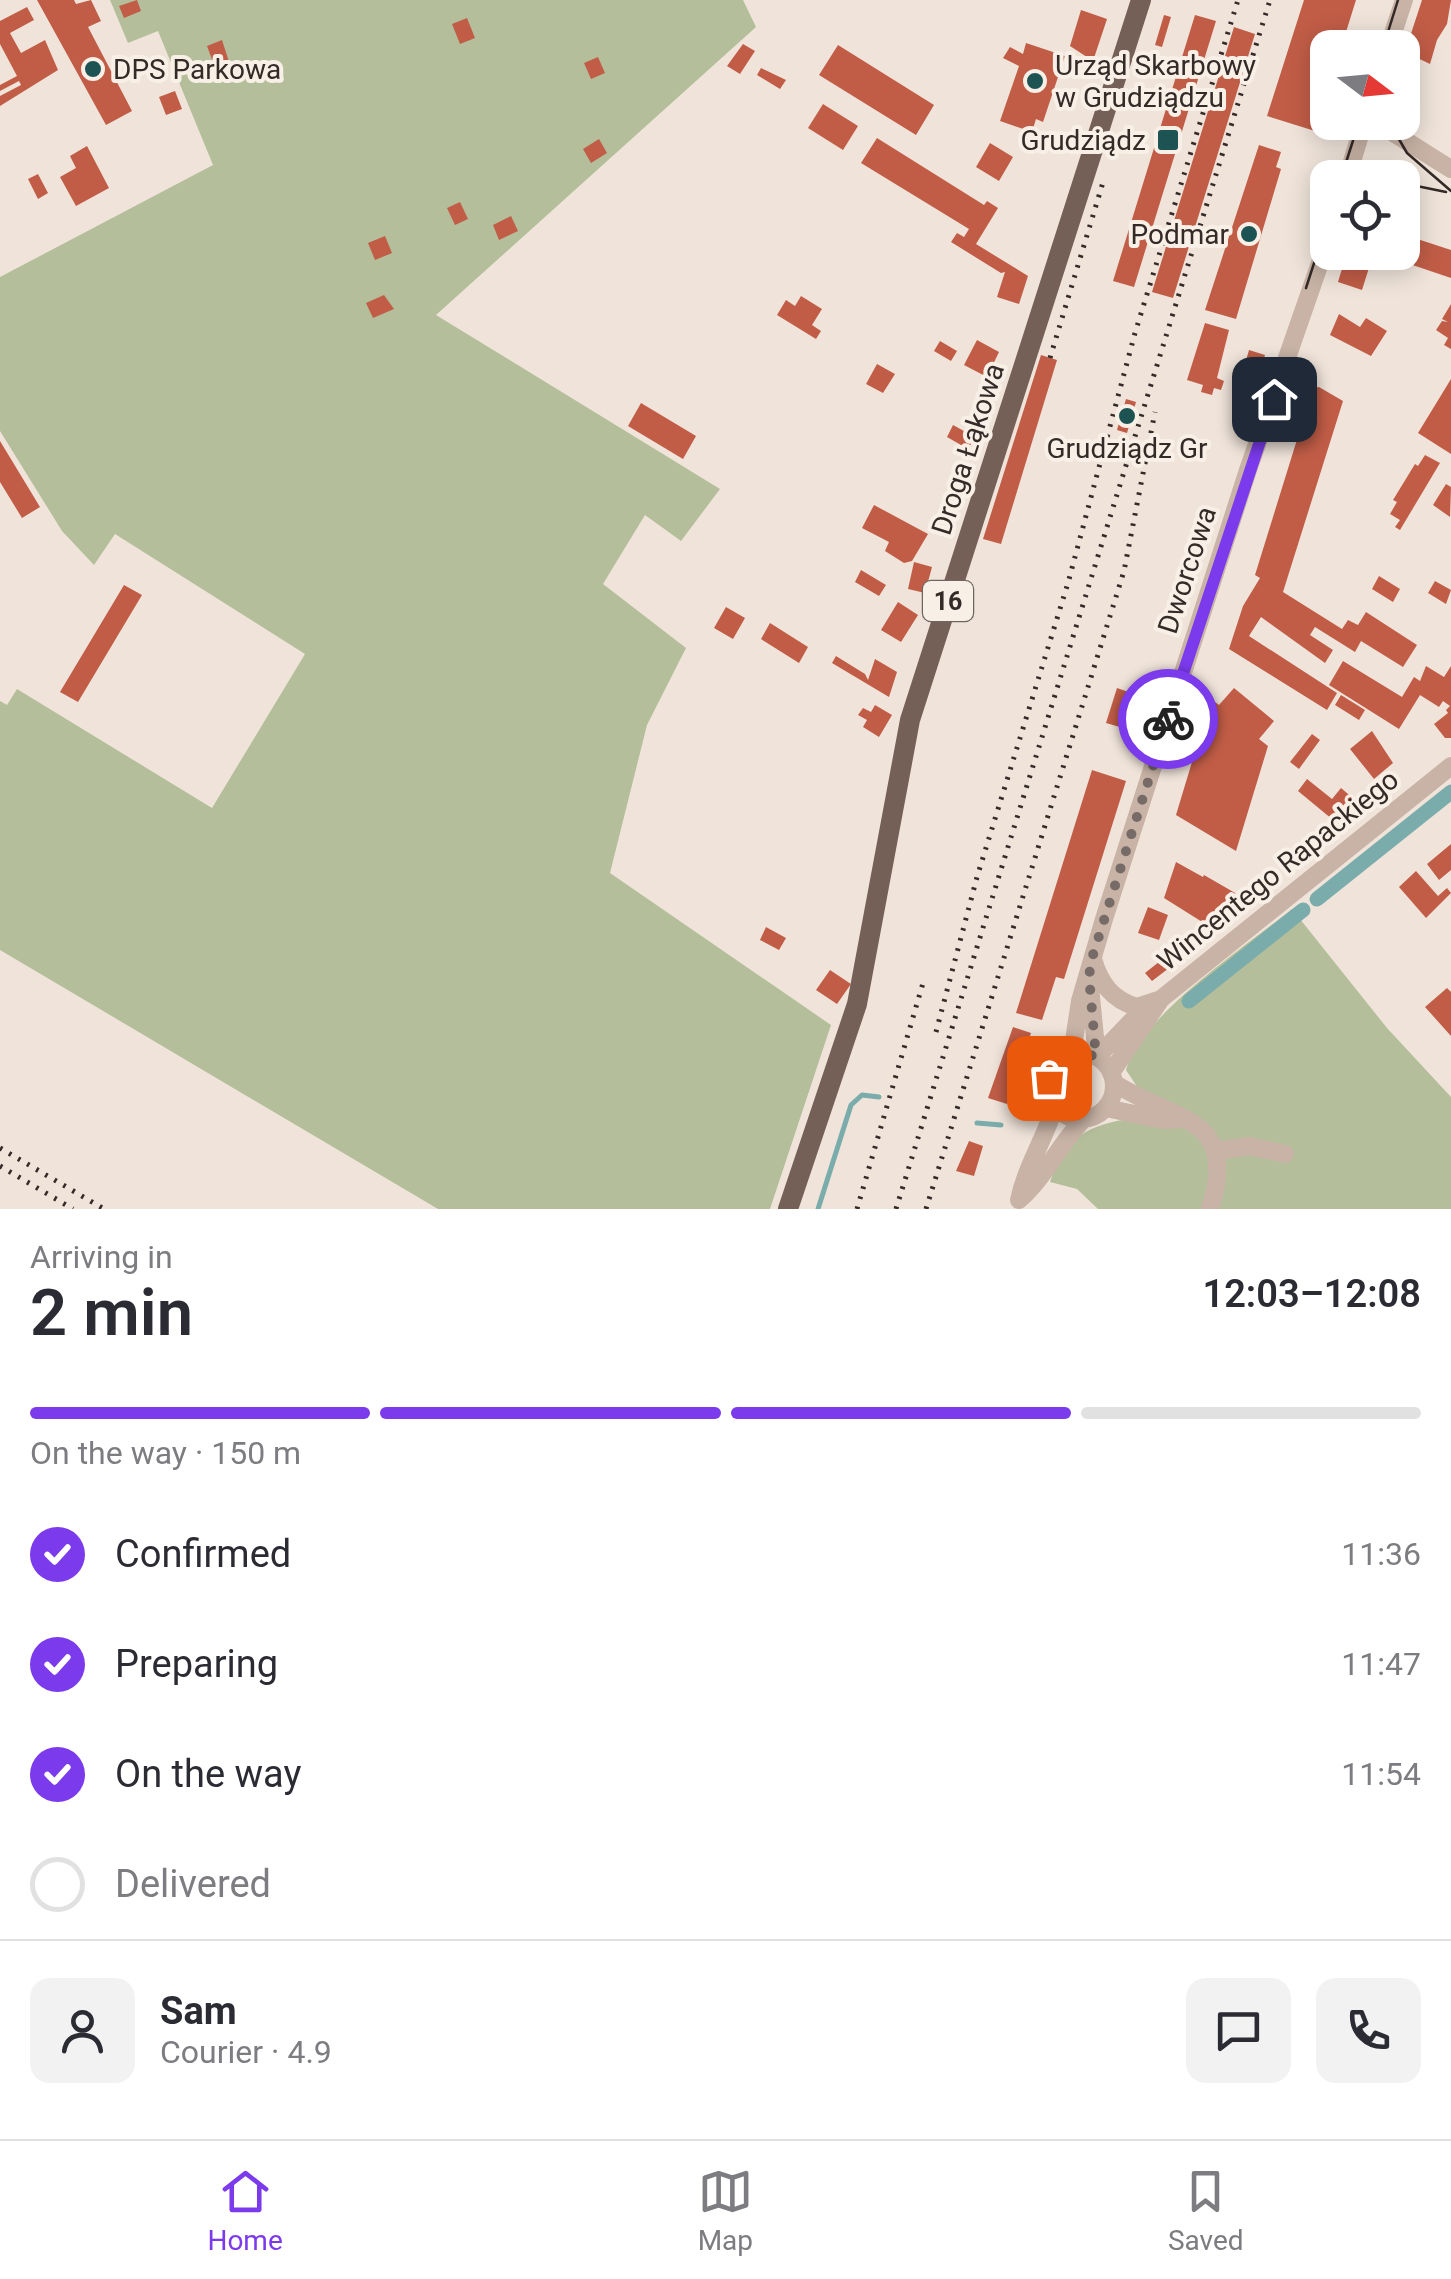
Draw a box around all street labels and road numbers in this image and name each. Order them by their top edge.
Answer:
street label: Droga Łąkowa [925,359,1011,539]
street label: Dworcowa [1151,502,1223,638]
road number: 16 [923,581,973,621]
street label: Wincentego Rapackiego [1151,763,1405,977]

